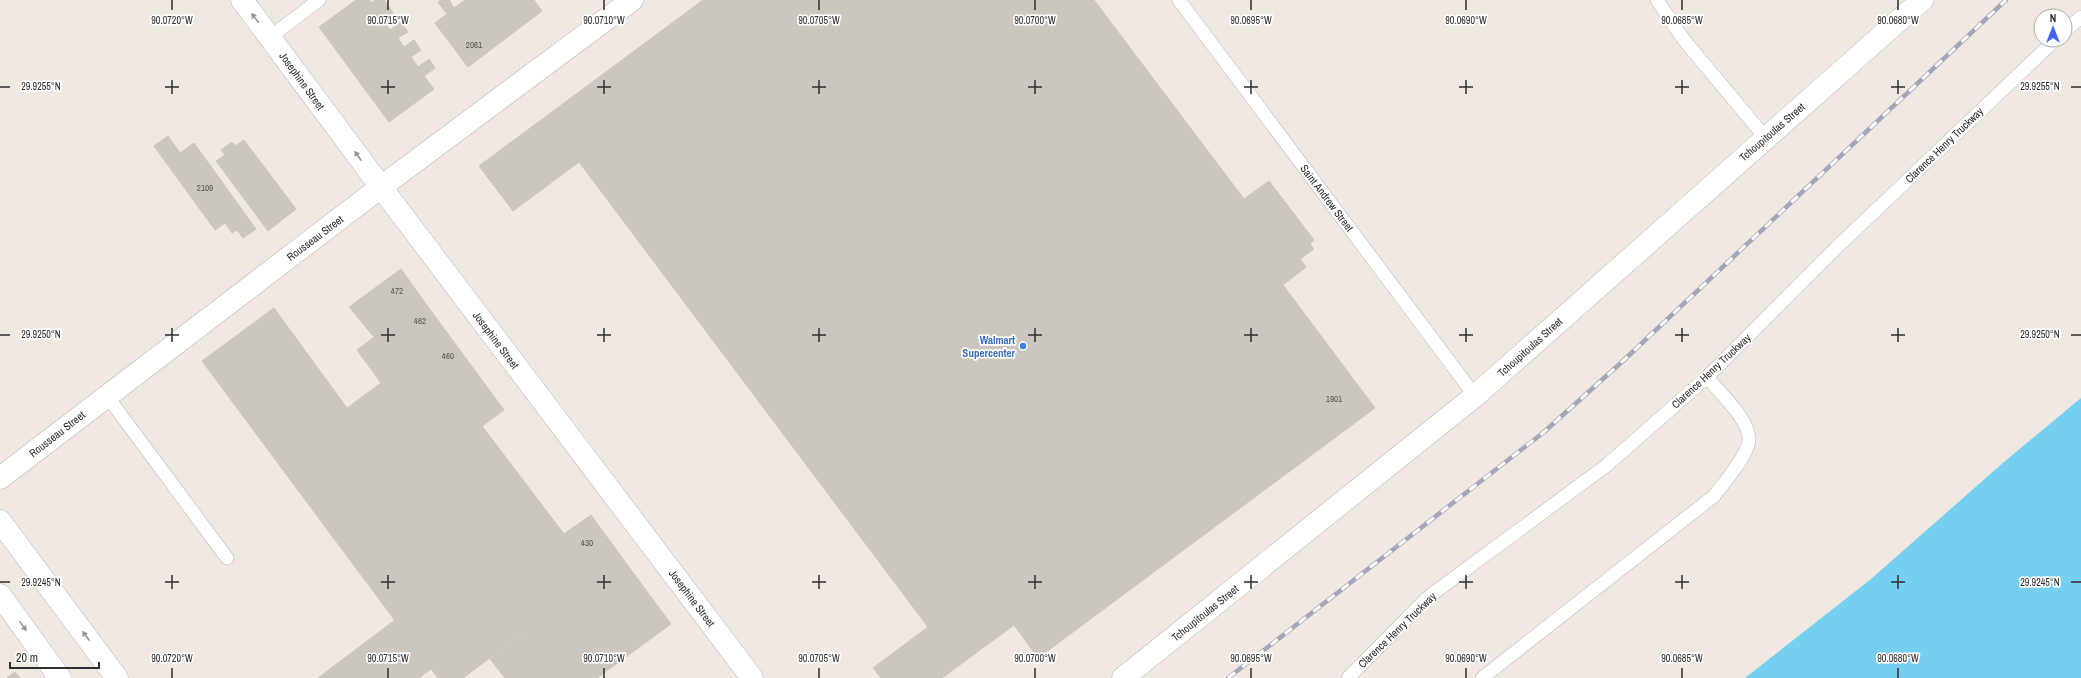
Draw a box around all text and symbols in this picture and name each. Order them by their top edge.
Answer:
north arrow [2033,8,2073,48]
text: N [2050,11,2056,25]
one-way arrow [251,12,259,23]
text: 90.0720°W [151,14,193,27]
text: 90.0715°W [367,14,409,27]
text: 90.0710°W [583,14,625,27]
text: 90.0705°W [798,14,840,27]
text: 90.0700°W [1014,14,1056,27]
text: 90.0695°W [1230,14,1272,27]
text: 90.0690°W [1445,14,1487,27]
text: 90.0685°W [1661,14,1703,27]
text: 90.0680°W [1877,14,1919,27]
house number: 2061 [466,39,482,51]
street label: Josephine Street [276,49,328,113]
text: 29.9255°N [21,80,61,93]
text: 29.9255°N [2020,80,2060,93]
street label: Tchoupitoulas Street [1736,99,1808,164]
street label: Clarence Henry Truckway [1902,104,1986,186]
one-way arrow [354,151,362,161]
street label: Saint Andrew Street [1297,162,1357,235]
house number: 2109 [197,182,213,194]
street label: Rousseau Street [284,212,346,264]
house number: 472 [391,285,403,297]
street label: Josephine Street [470,309,522,372]
street label: Tchoupitoulas Street [1495,314,1566,380]
house number: 462 [414,315,426,327]
text: 29.9250°N [21,328,61,341]
text: 29.9250°N [2020,328,2060,341]
street label: Clarence Henry Truckway [1668,330,1754,411]
place label: Walmart Supercenter [962,333,1015,360]
marker: Walmart Supercenter [1018,341,1028,351]
house number: 460 [442,350,454,362]
house number: 1901 [1326,393,1342,405]
street label: Rousseau Street [26,407,88,460]
house number: 430 [581,537,593,549]
street label: Josephine Street [666,567,718,630]
text: 29.9245°N [21,576,61,589]
text: 29.9245°N [2020,576,2060,589]
street label: Tchoupitoulas Street [1169,581,1242,644]
street label: Clarence Henry Truckway [1355,589,1439,671]
one-way arrow [19,621,27,632]
one-way arrow [81,630,90,641]
scale bar [10,644,99,670]
text: 20 m [16,650,38,666]
text: 90.0720°W [151,652,193,665]
text: 90.0715°W [367,652,409,665]
text: 90.0710°W [583,652,625,665]
text: 90.0705°W [798,652,840,665]
text: 90.0700°W [1014,652,1056,665]
text: 90.0695°W [1230,652,1272,665]
text: 90.0690°W [1445,652,1487,665]
text: 90.0685°W [1661,652,1703,665]
text: 90.0680°W [1877,652,1919,665]

